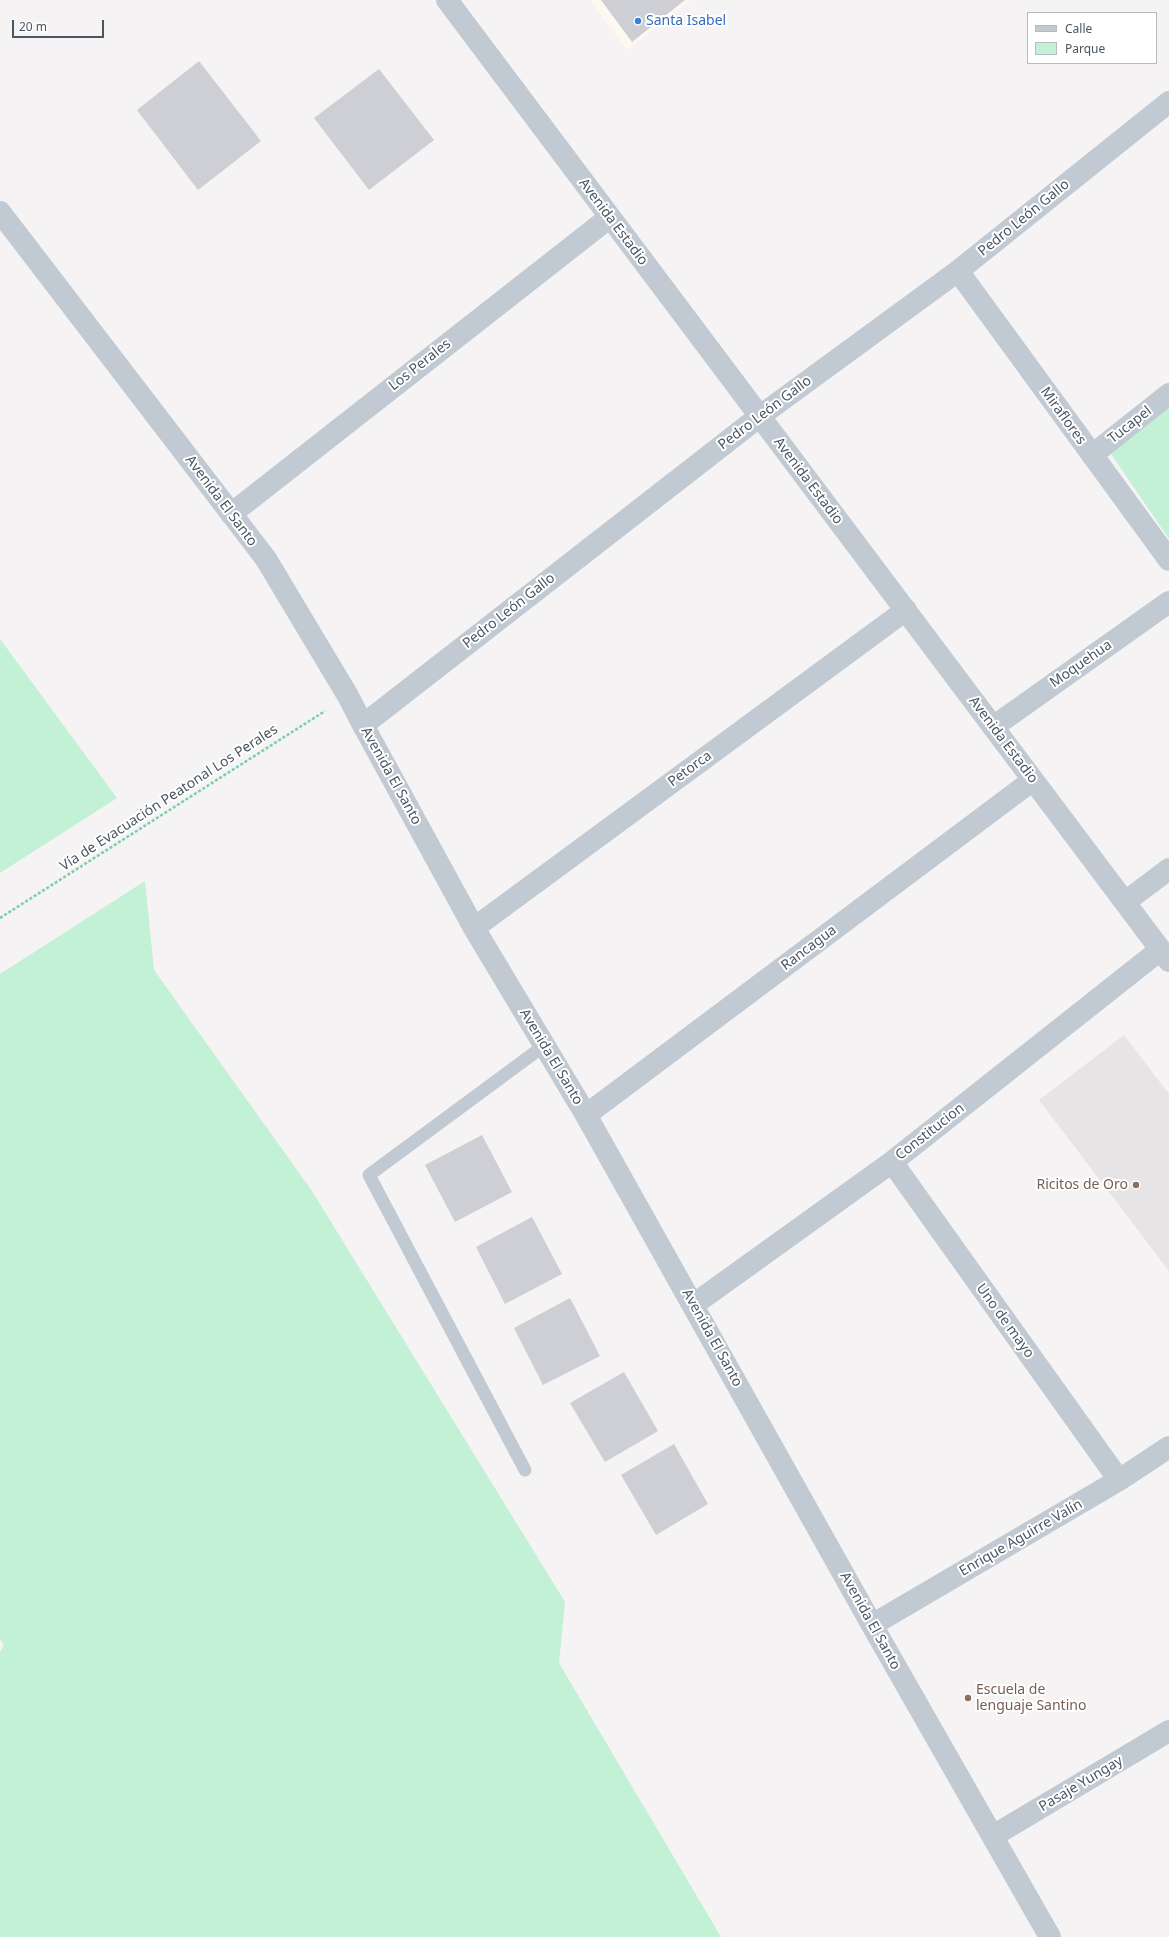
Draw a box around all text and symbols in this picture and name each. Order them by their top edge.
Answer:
scale bar [14,12,106,38]
legend [1027,12,1157,64]
place label: Santa Isabel [646,13,726,29]
marker: Santa Isabel [633,16,643,26]
text: 20 m [19,18,47,35]
text: Calle [1065,20,1092,37]
text: Parque [1065,40,1105,57]
street label: Avenida Estadio [575,175,651,269]
street label: Pedro León Gallo [975,176,1073,260]
street label: Los Perales [386,336,454,394]
street label: Pedro León Gallo [715,372,815,454]
street label: Miraflores [1037,384,1089,448]
street label: Tucapel [1105,403,1155,447]
street label: Avenida Estadio [770,434,846,528]
street label: Avenida El Santo [181,452,261,550]
street label: Pedro León Gallo [460,570,558,652]
street label: Moquehua [1047,637,1115,691]
street label: Avenida Estadio [965,693,1041,787]
street label: Vía de Evacuación Peatonal Los Perales [57,721,281,875]
street label: Avenida El Santo [357,724,425,828]
street label: Petorca [665,748,715,790]
street label: Rancagua [778,922,840,974]
street label: Avenida El Santo [516,1006,586,1108]
street label: Constitucion [892,1100,968,1164]
place label: Ricitos de Oro [1036,1177,1128,1193]
marker: Ricitos de Oro [1131,1180,1141,1190]
street label: Uno de mayo [972,1281,1038,1361]
street label: Avenida El Santo [678,1286,746,1390]
street label: Enrique Aguirre Valín [957,1496,1085,1580]
street label: Avenida El Santo [836,1569,904,1673]
place label: Escuela de lenguaje Santino [976,1682,1086,1714]
marker: Escuela de lenguaje Santino [963,1693,973,1703]
street label: Pasaje Yungay [1036,1752,1126,1816]

